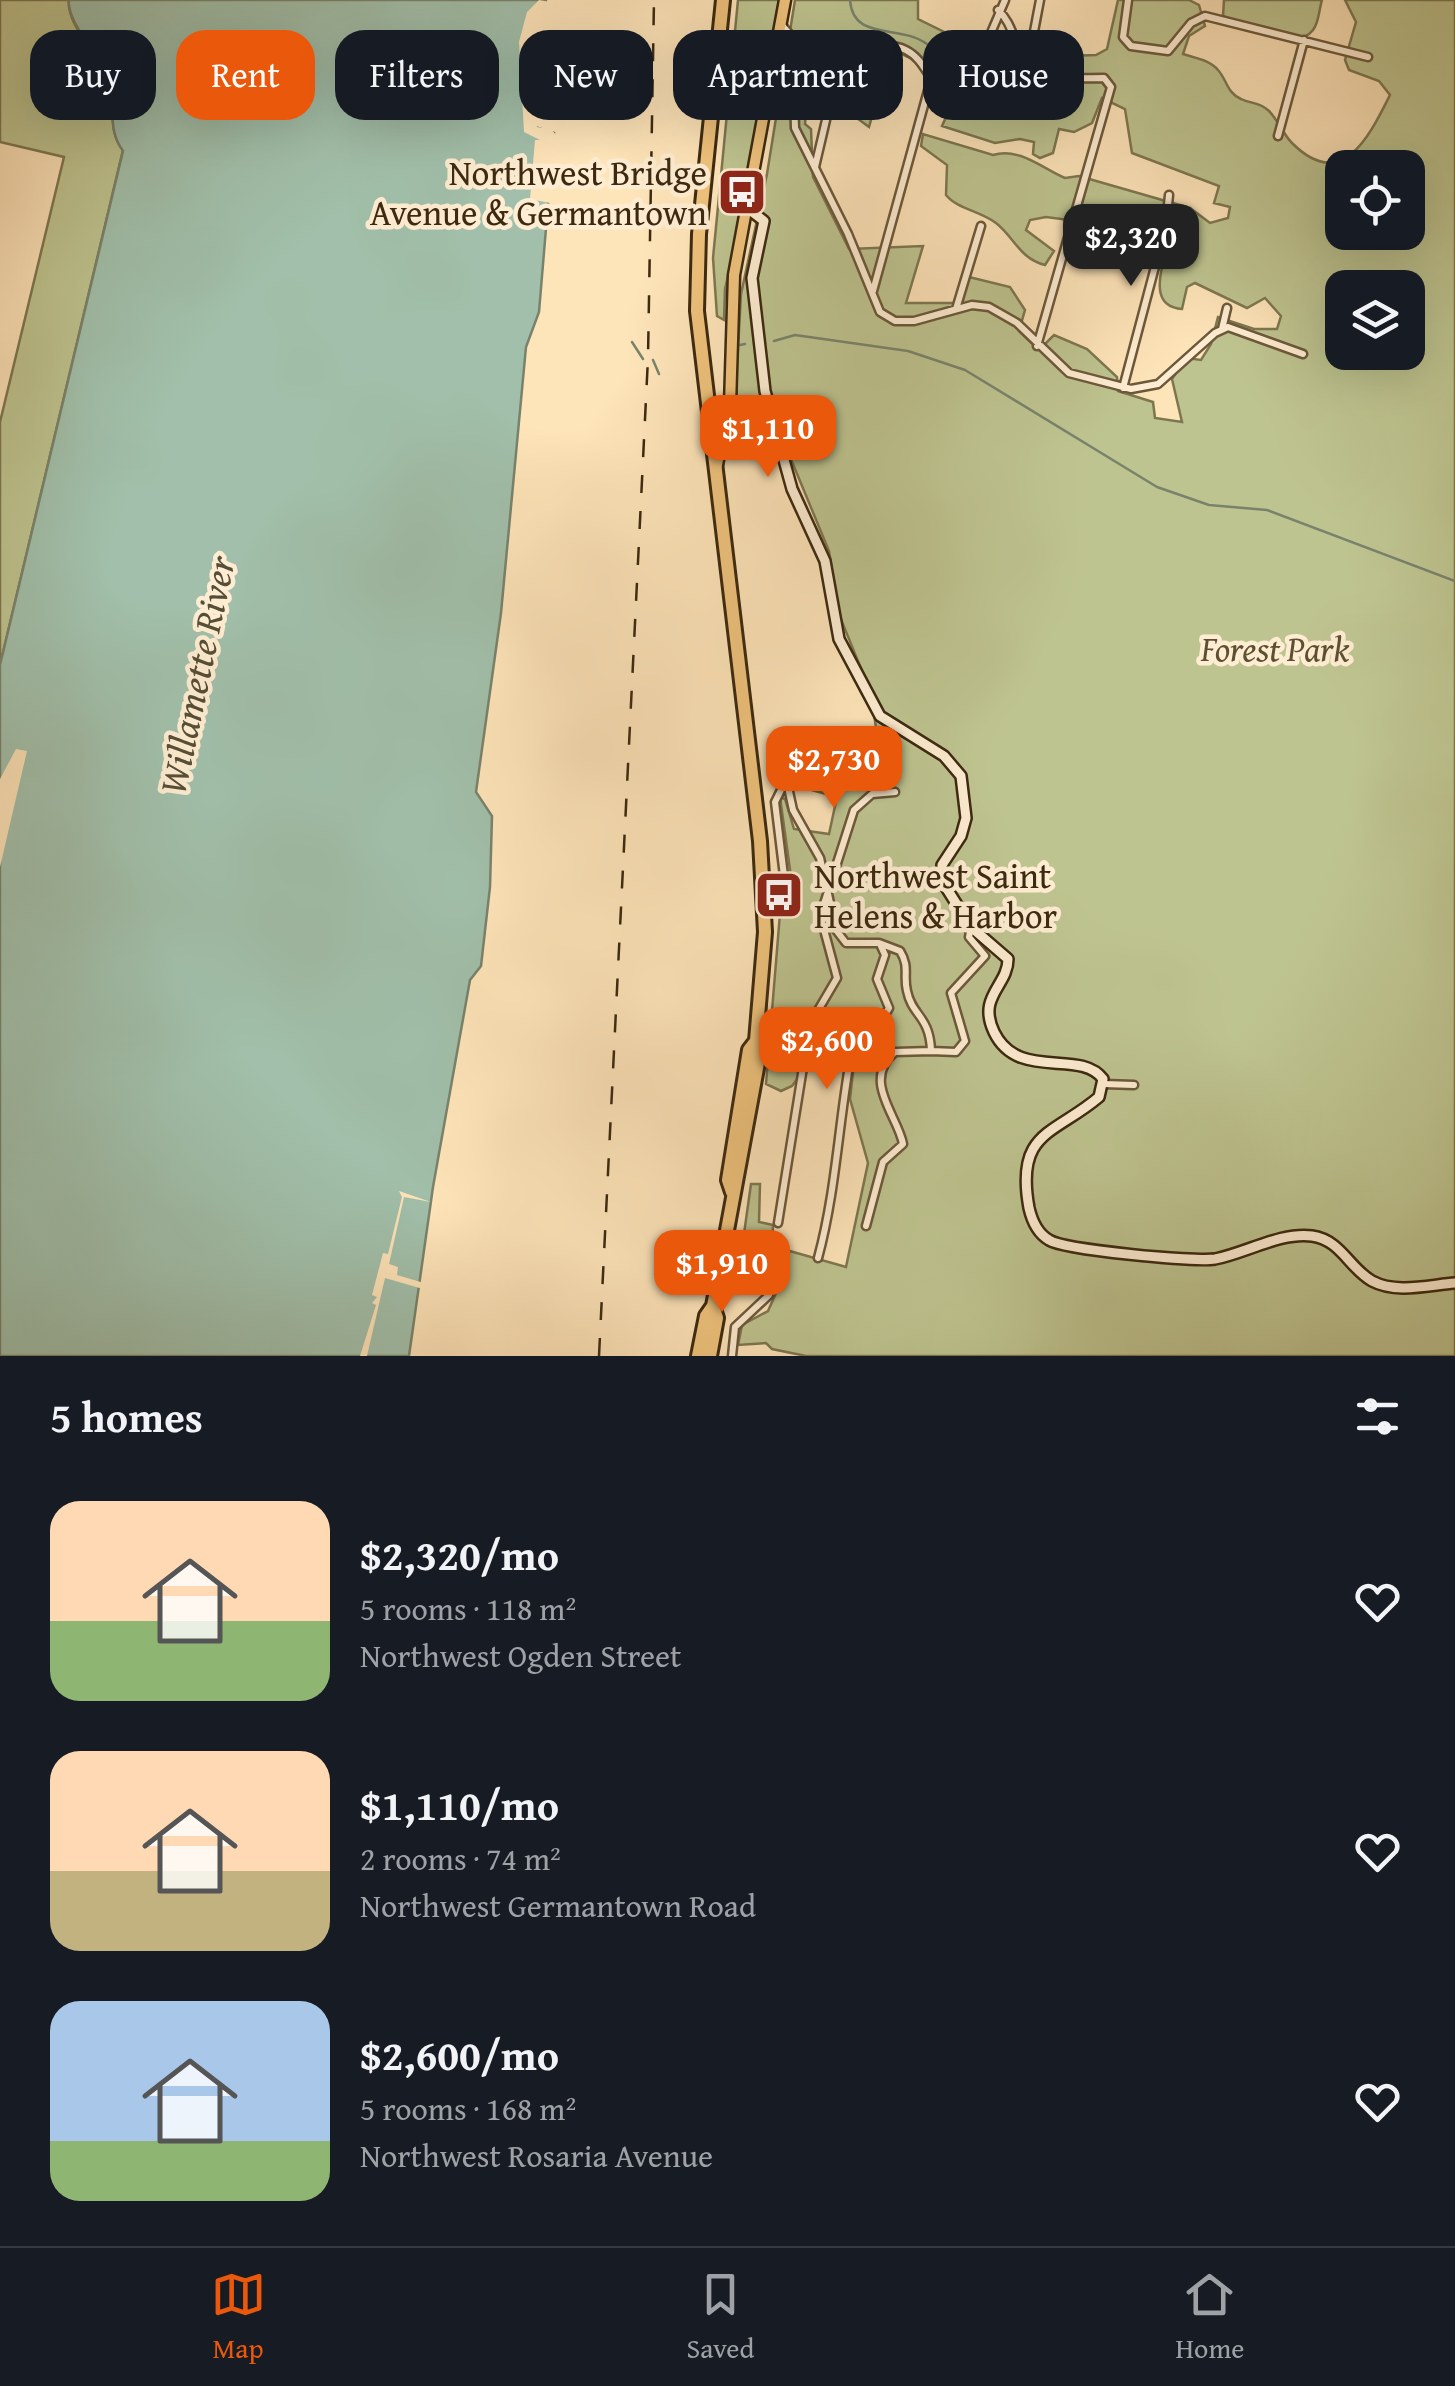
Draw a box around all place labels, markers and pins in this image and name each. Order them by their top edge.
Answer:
place label: Northwest Bridge Avenue & Germantown [370,147,707,238]
bus stop icon: Northwest Bridge Avenue & Germantown [716,166,768,218]
pin: $2,320 [1050,204,1212,289]
pin: $1,110 [687,395,849,480]
pin: $2,730 [753,726,915,811]
place label: Northwest Saint Helens & Harbor [814,850,1057,941]
bus stop icon: Northwest Saint Helens & Harbor [753,869,805,921]
pin: $2,600 [746,1007,908,1092]
pin: $1,910 [641,1230,803,1315]

